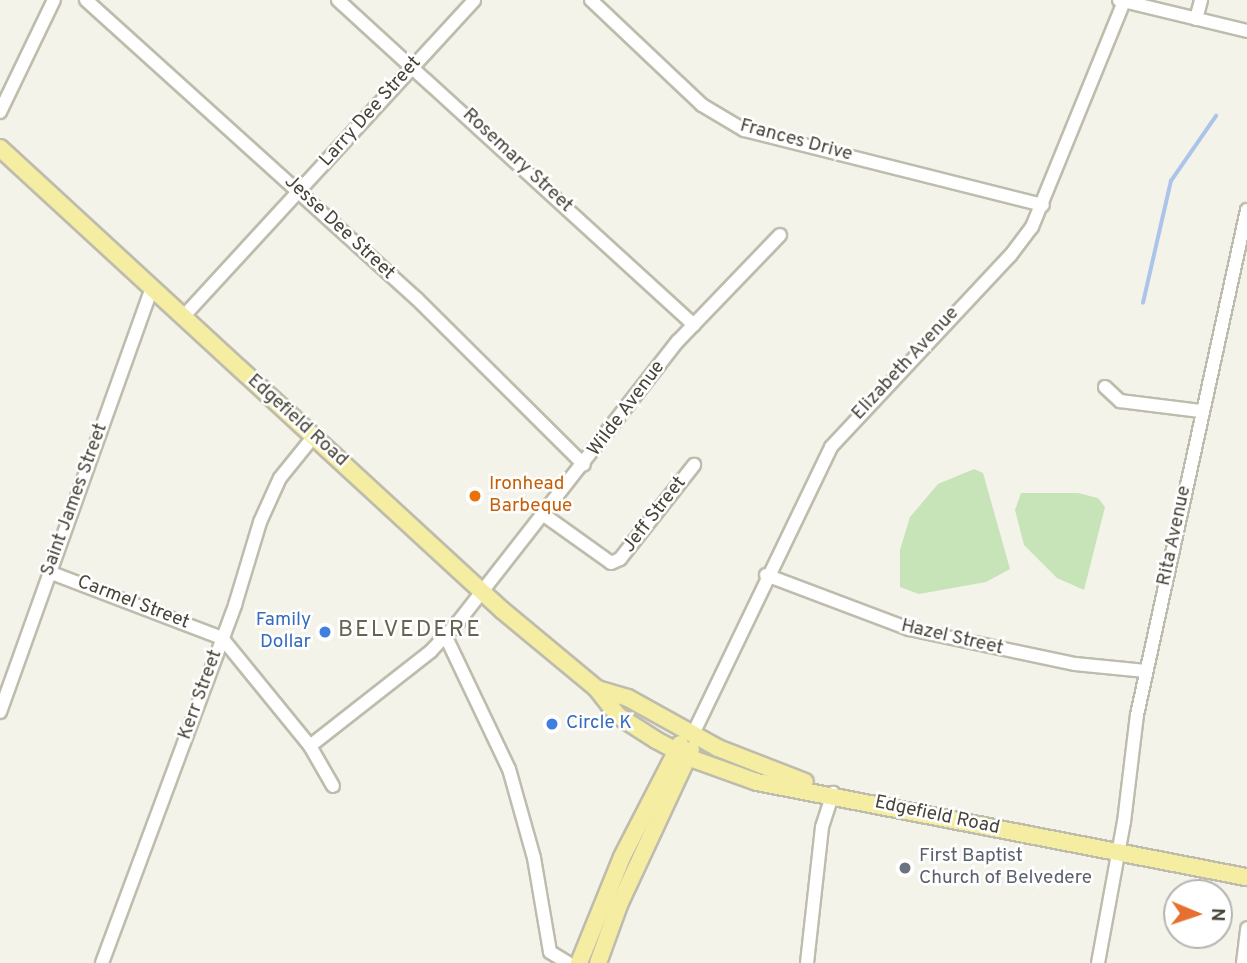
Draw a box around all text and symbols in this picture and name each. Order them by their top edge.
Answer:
street label: Larry Dee Street [316,52,426,172]
street label: Rosemary Street [457,104,577,218]
street label: Frances Drive [737,115,855,167]
street label: Jesse Dee Street [279,171,399,285]
street label: Elizabeth Avenue [847,302,965,426]
street label: Wilde Avenue [583,356,671,462]
street label: Edgefield Road [242,370,352,472]
street label: Saint James Street [37,420,113,580]
street label: Jeff Street [618,472,692,558]
place label: Ironhead Barbeque [489,474,572,518]
street label: Rita Avenue [1153,484,1197,588]
marker: Ironhead Barbeque [467,488,483,504]
street label: Carmel Street [74,571,192,635]
place label: Family Dollar [256,610,311,654]
street label: Hazel Street [899,615,1005,661]
district label: BELVEDERE [339,617,481,645]
marker: Family Dollar [317,624,333,640]
street label: Kerr Street [174,647,228,743]
place label: Circle K [566,713,632,735]
marker: Circle K [544,716,560,732]
street label: Edgefield Road [872,792,1002,840]
place label: First Baptist Church of Belvedere [919,846,1092,890]
marker: First Baptist Church of Belvedere [897,860,913,876]
north arrow [1163,879,1233,949]
text: N [1205,907,1229,922]

